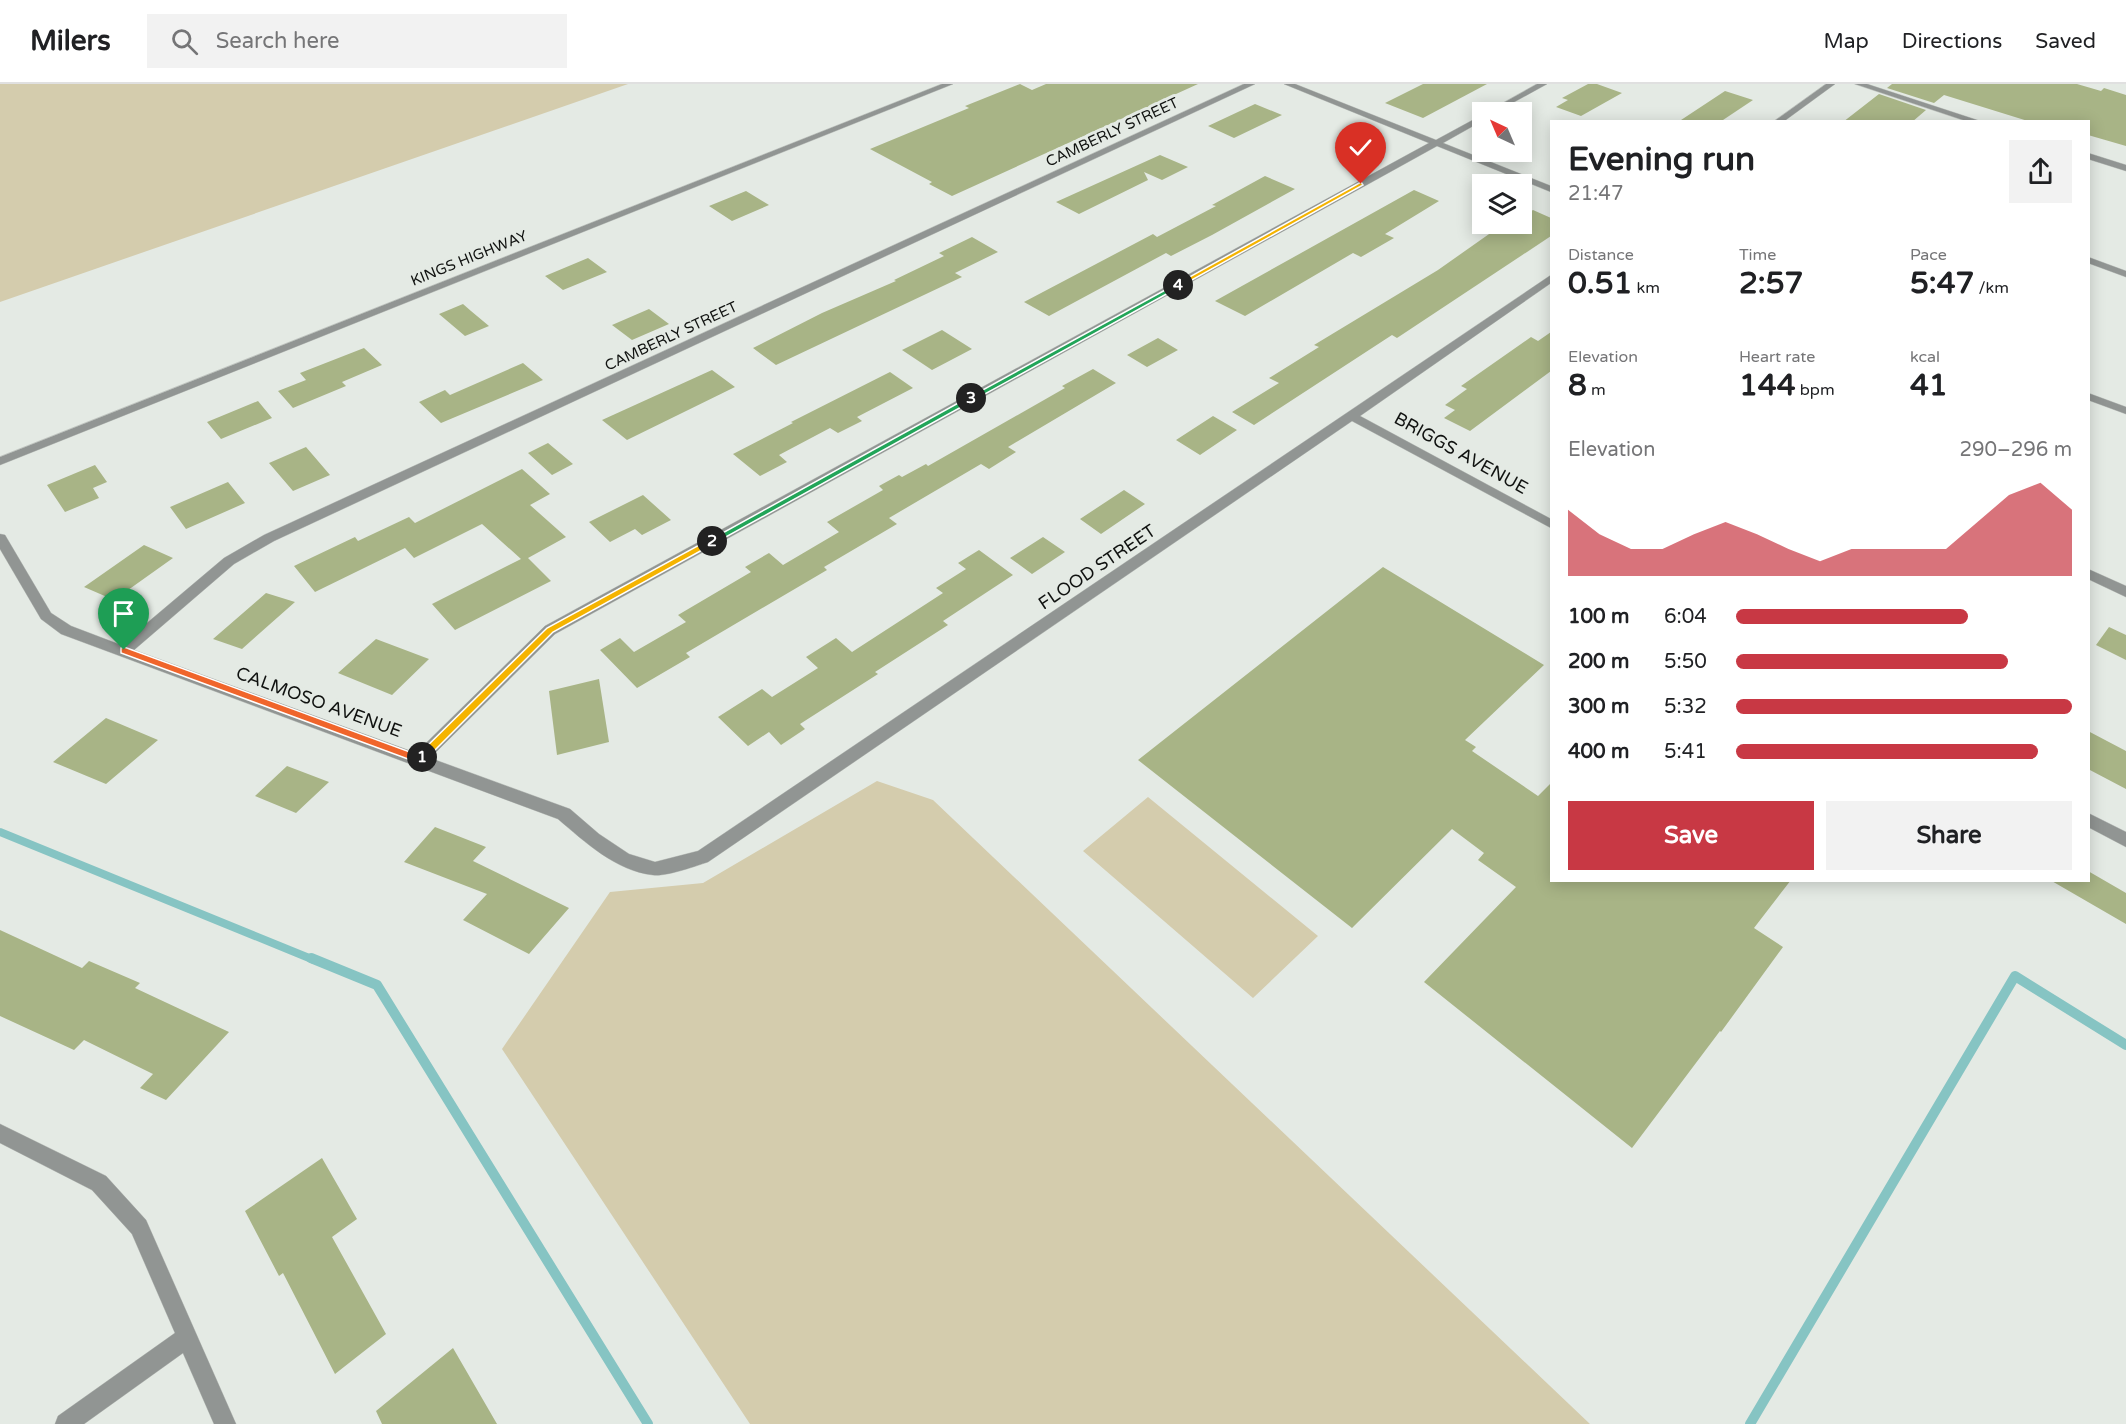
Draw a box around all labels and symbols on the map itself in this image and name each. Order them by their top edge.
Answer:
street label: CAMBERLY STREET [1043,93,1181,171]
north arrow [1472,102,1532,162]
pin [1335,122,1386,184]
street label: KINGS HIGHWAY [408,226,530,290]
pin: 4 [1163,270,1193,300]
street label: CAMBERLY STREET [602,297,740,375]
pin: 3 [956,383,986,413]
street label: BRIGGS AVENUE [1390,407,1532,499]
street label: FLOOD STREET [1034,520,1160,614]
pin: 2 [697,526,727,556]
pin [98,588,149,650]
street label: CALMOSO AVENUE [233,662,405,742]
pin: 1 [407,742,437,772]

